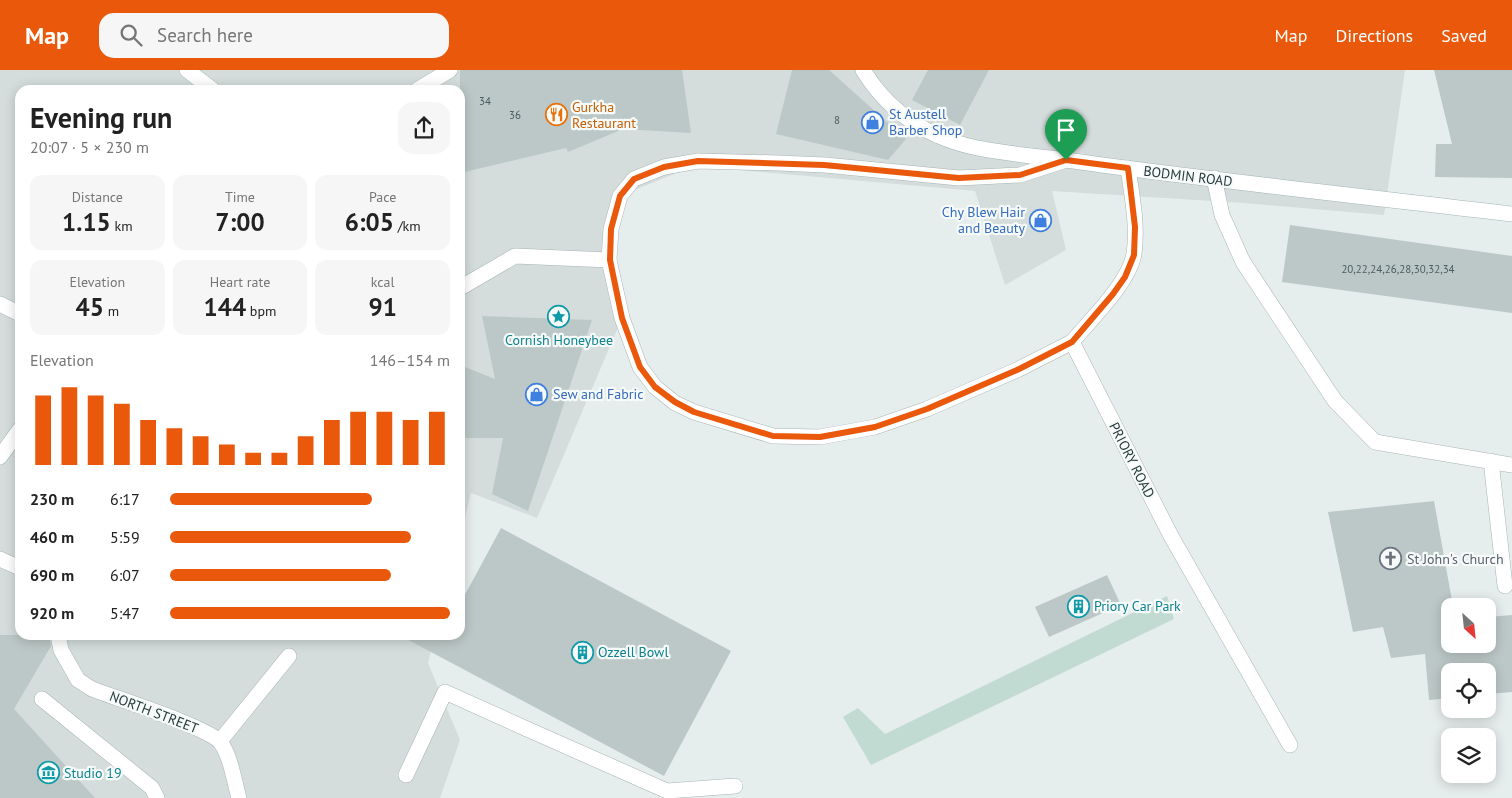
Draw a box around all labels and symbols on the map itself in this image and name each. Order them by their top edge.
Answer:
house number: 34 [479,94,491,108]
place label: Gurkha Restaurant [572,98,636,132]
restaurant icon: Gurkha Restaurant [544,103,568,127]
place label: St Austell Barber Shop [889,105,962,139]
house number: 36 [509,108,521,122]
pin [1045,109,1087,160]
shop icon: St Austell Barber Shop [861,110,885,134]
house number: 8 [834,113,840,127]
street label: BODMIN ROAD [1142,162,1234,190]
place label: Chy Blew Hair and Beauty [942,203,1025,237]
shop icon: Chy Blew Hair and Beauty [1029,208,1053,232]
house number: 20,22,24,26,28,30,32,34 [1341,262,1455,276]
place icon: Cornish Honeybee [547,305,571,329]
place label: Cornish Honeybee [505,331,613,349]
shop icon: Sew and Fabric [525,382,549,406]
place label: Sew and Fabric [553,385,644,403]
street label: PRIORY ROAD [1105,419,1159,501]
church icon: St John's Church [1379,547,1403,571]
place label: St John's Church [1407,550,1504,568]
building icon: Priory Car Park [1066,594,1090,618]
place label: Priory Car Park [1094,597,1181,615]
north arrow [1441,598,1496,652]
building icon: Ozzell Bowl [570,640,594,664]
place label: Ozzell Bowl [598,643,668,661]
street label: NORTH STREET [107,687,201,737]
museum icon: Studio 19 [36,761,60,785]
place label: Studio 19 [64,764,122,782]

